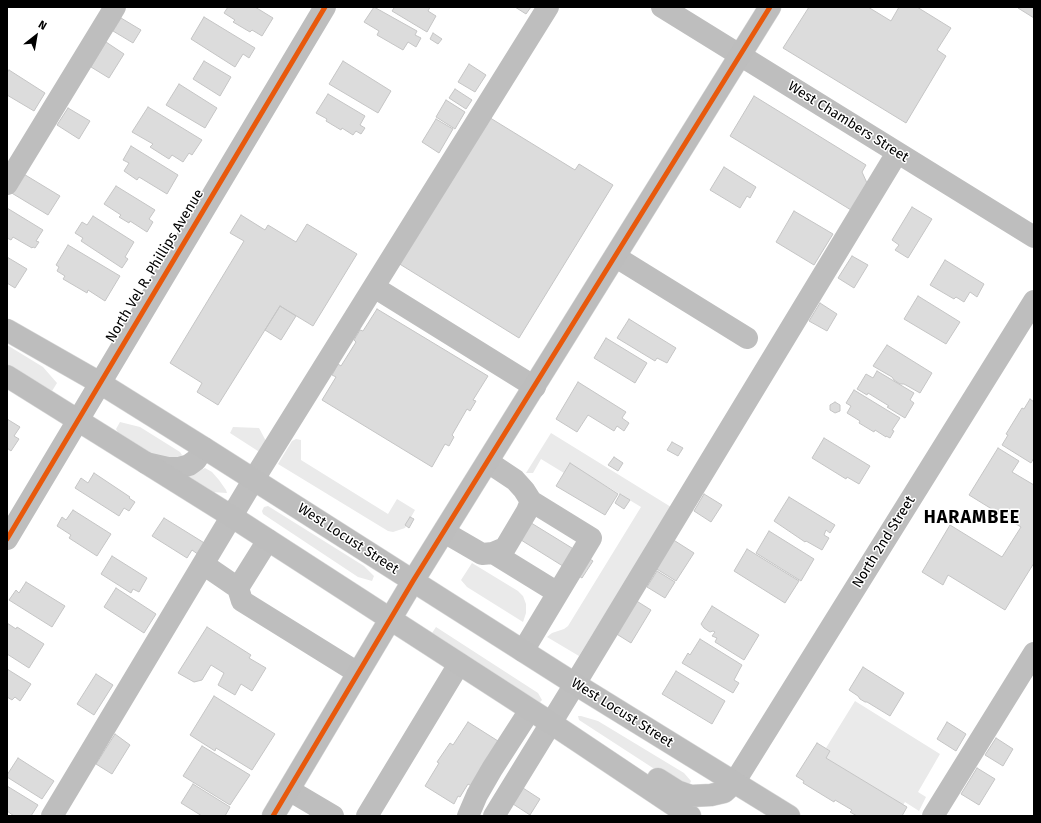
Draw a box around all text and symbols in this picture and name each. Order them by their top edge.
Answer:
north arrow [16,16,56,56]
text: N [36,18,49,33]
street label: West Chambers Street [785,78,911,166]
street label: North Vel R. Phillips Avenue [103,186,207,346]
street label: North 2nd Street [849,493,919,591]
street label: West Locust Street [294,500,402,578]
district label: HARAMBEE [924,507,1020,529]
street label: West Locust Street [568,675,676,751]

